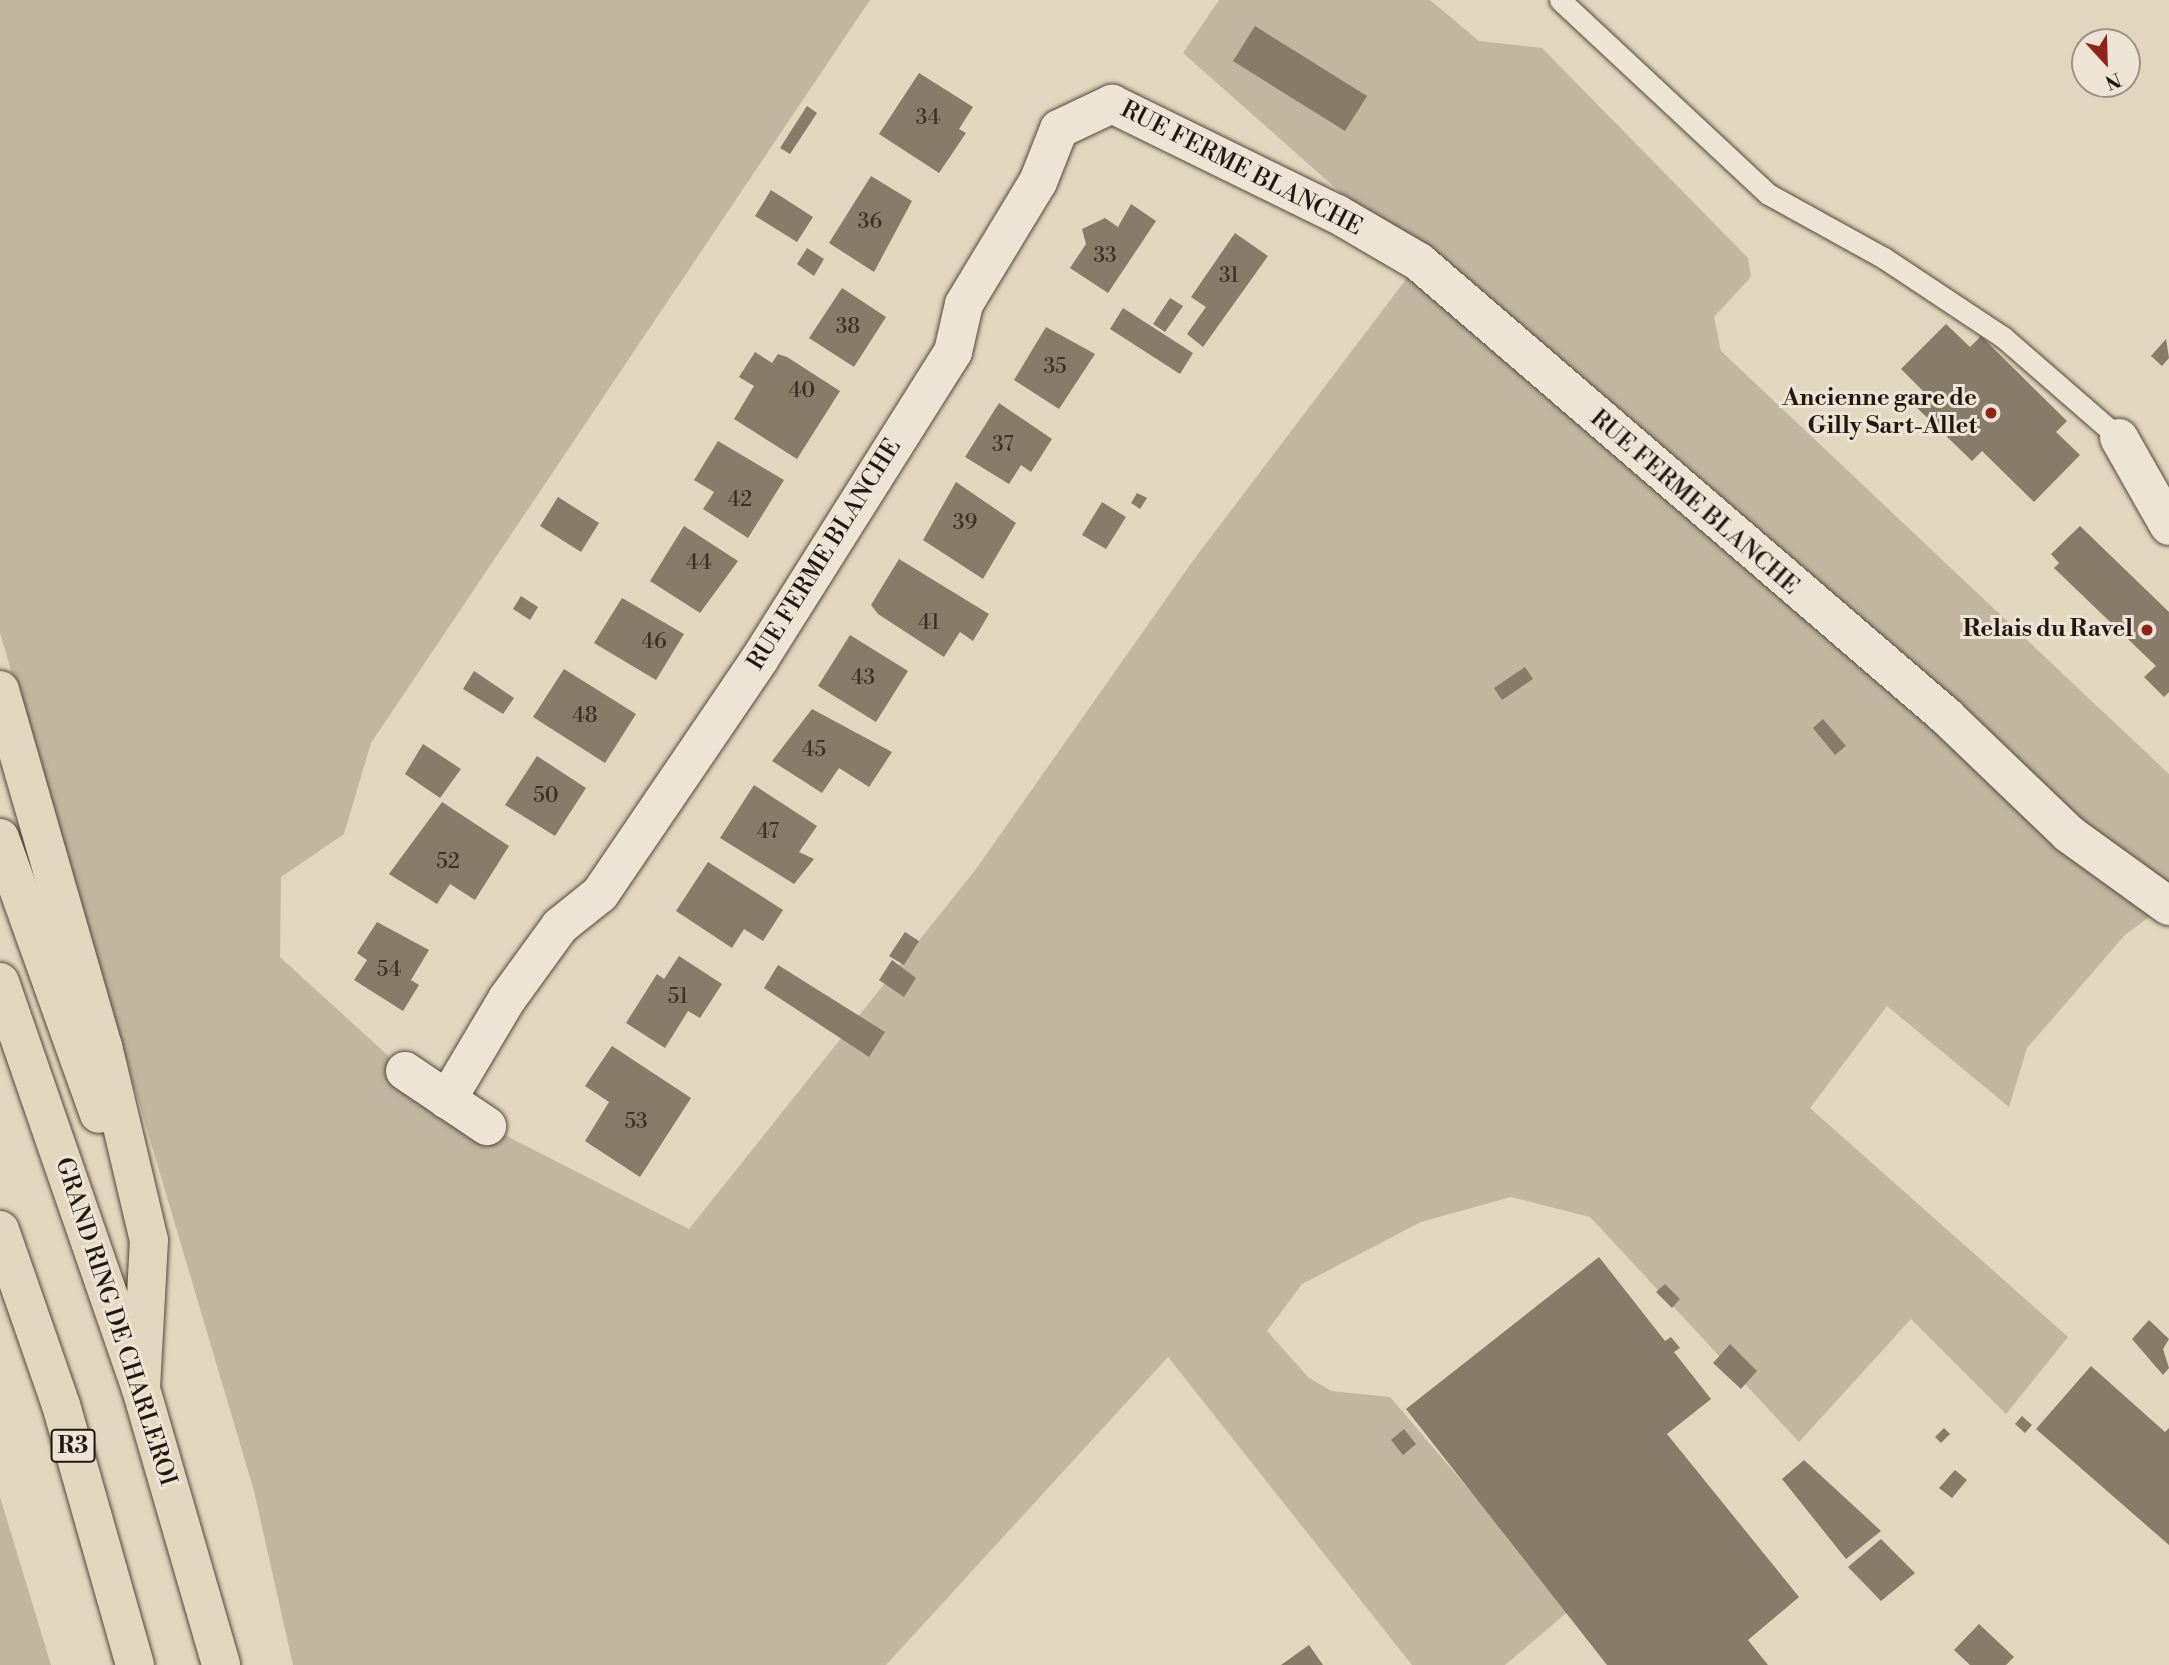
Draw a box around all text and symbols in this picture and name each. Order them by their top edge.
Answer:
north arrow [2071,28,2141,98]
text: N [2102,67,2125,95]
street label: RUE FERME BLANCHE [1115,96,1367,242]
house number: 34 [916,105,940,131]
house number: 36 [858,209,882,235]
house number: 33 [1093,243,1117,269]
house number: 31 [1219,263,1239,289]
house number: 38 [836,314,860,340]
house number: 35 [1043,354,1067,380]
house number: 40 [789,378,815,404]
place label: Ancienne gare de Gilly Sart-Allet [1782,385,1977,441]
street label: RUE FERME BLANCHE [1584,404,1804,602]
marker: Ancienne gare de Gilly Sart-Allet [1983,405,1999,421]
house number: 37 [992,432,1014,458]
street label: RUE FERME BLANCHE [742,434,908,676]
house number: 42 [728,487,752,513]
house number: 39 [953,510,977,536]
house number: 44 [686,550,712,576]
house number: 41 [918,610,940,636]
place label: Relais du Ravel [1963,616,2133,644]
marker: Relais du Ravel [2139,622,2155,638]
house number: 46 [641,629,667,655]
house number: 43 [851,665,875,691]
house number: 48 [572,703,598,729]
house number: 45 [802,737,826,763]
house number: 50 [533,783,559,809]
house number: 47 [757,819,779,845]
house number: 52 [436,849,460,875]
house number: 54 [377,957,401,983]
house number: 51 [668,984,688,1010]
house number: 53 [624,1109,648,1135]
street label: GRAND RING DE CHARLEROI [48,1154,182,1490]
road number: R3 [50,1427,96,1466]

